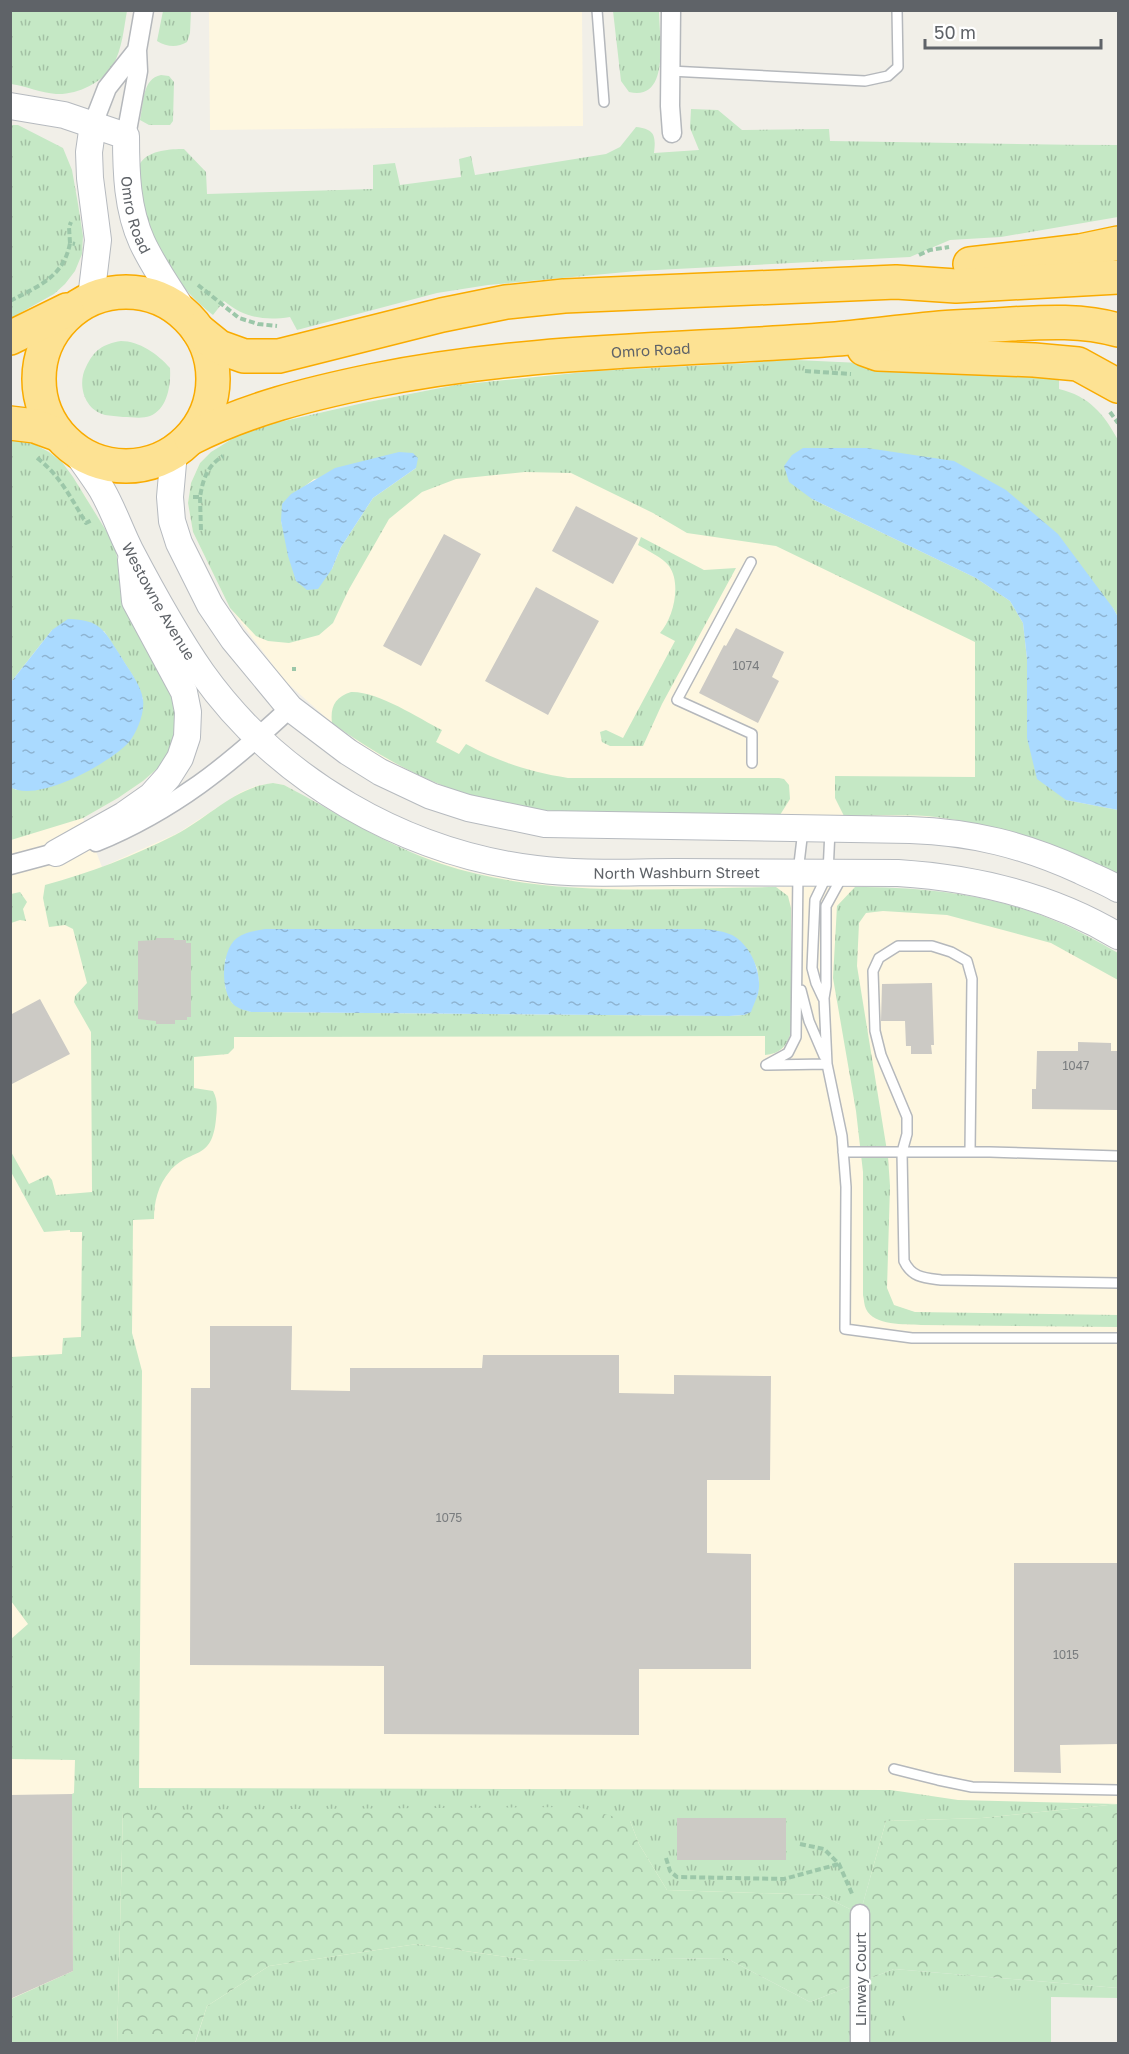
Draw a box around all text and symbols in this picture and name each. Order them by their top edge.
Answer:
scale bar [925,12,1100,50]
text: 50 m [934,21,976,43]
street label: Omro Road [118,175,155,256]
street label: Omro Road [610,339,691,361]
street label: Westowne Avenue [119,539,200,663]
house number: 1074 [733,658,759,673]
street label: North Washburn Street [593,863,760,882]
house number: 1047 [1063,1058,1089,1073]
house number: 1075 [436,1510,462,1525]
house number: 1015 [1053,1647,1079,1662]
street label: Linway Court [851,1932,869,2026]

